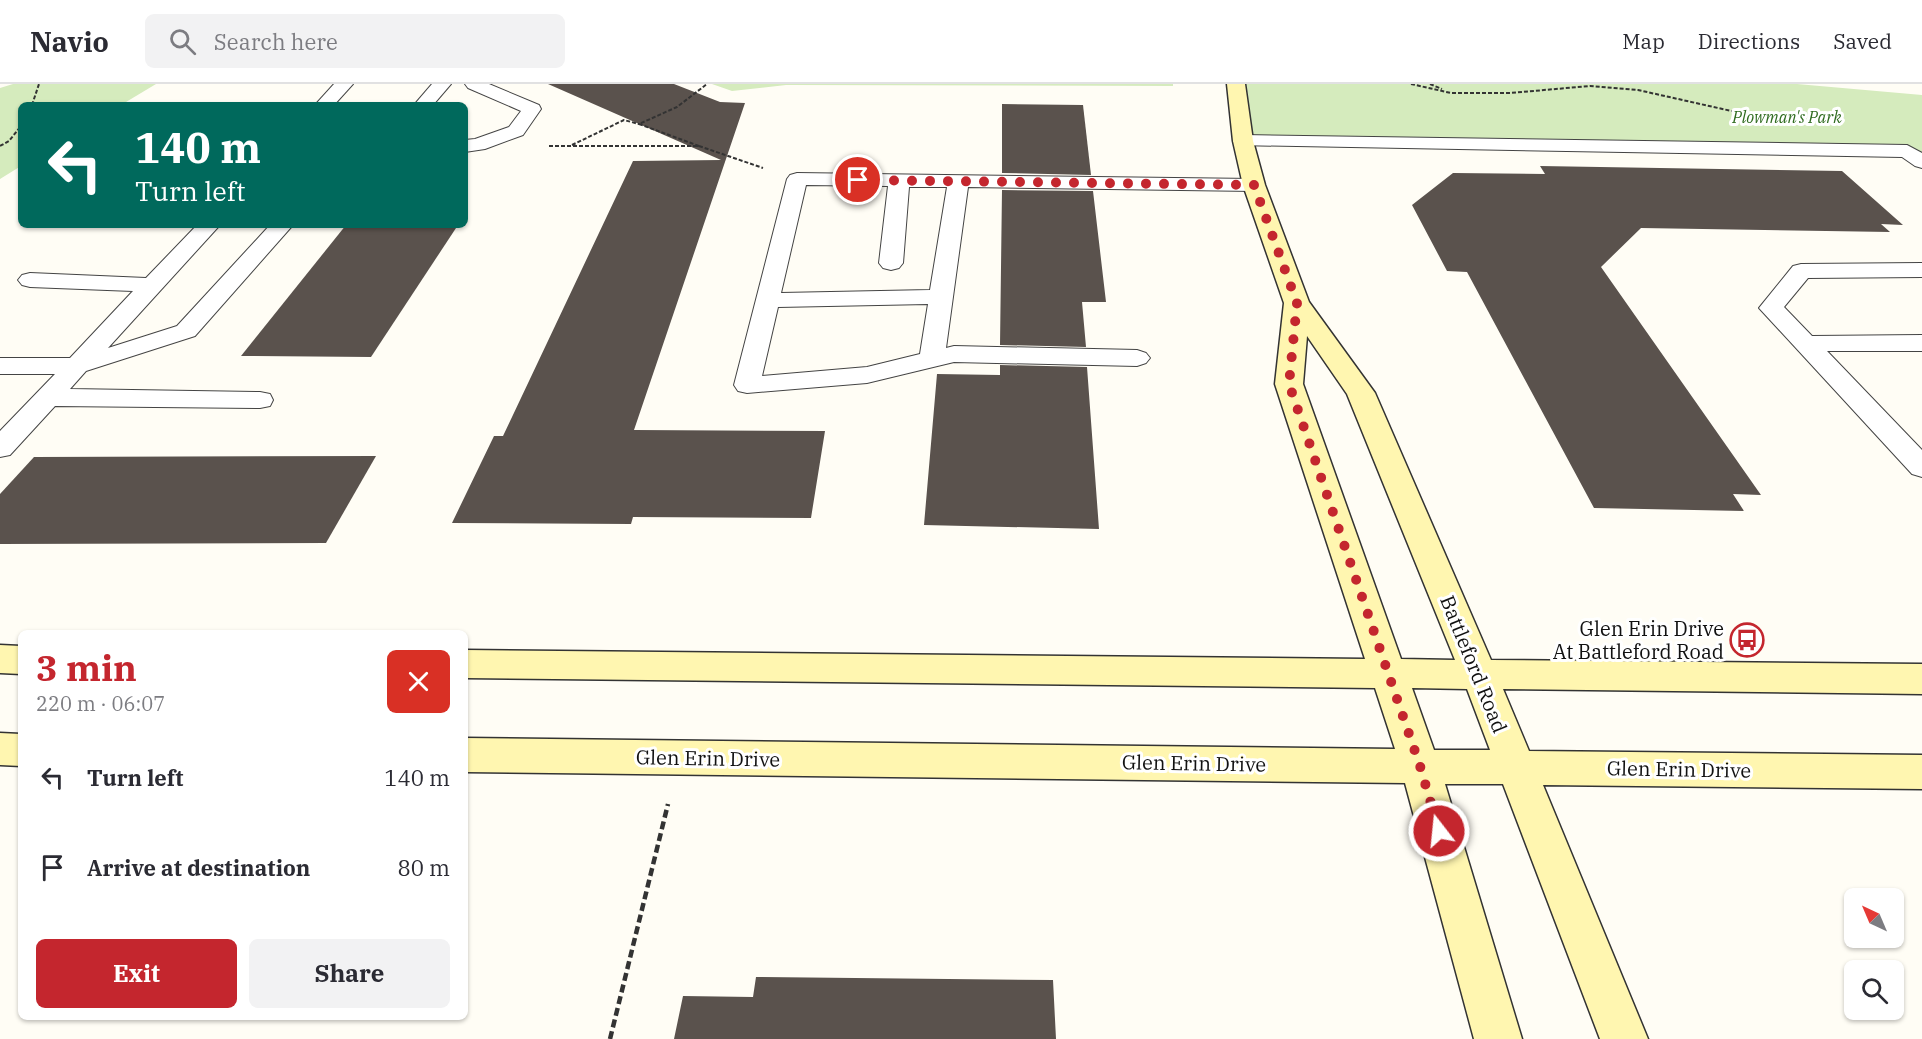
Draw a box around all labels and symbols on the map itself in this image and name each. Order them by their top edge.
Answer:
park label: Plowman's Park [1731,107,1842,127]
pin [832,154,883,205]
street label: Battleford Road [1434,591,1514,737]
place label: Glen Erin Drive At Battleford Road [1553,615,1724,665]
bus stop icon: Glen Erin Drive At Battleford Road [1729,622,1765,658]
street label: Glen Erin Drive [636,743,780,773]
street label: Glen Erin Drive [1122,748,1266,778]
street label: Glen Erin Drive [1607,754,1751,784]
position arrow [1407,799,1471,863]
north arrow [1844,888,1904,948]

